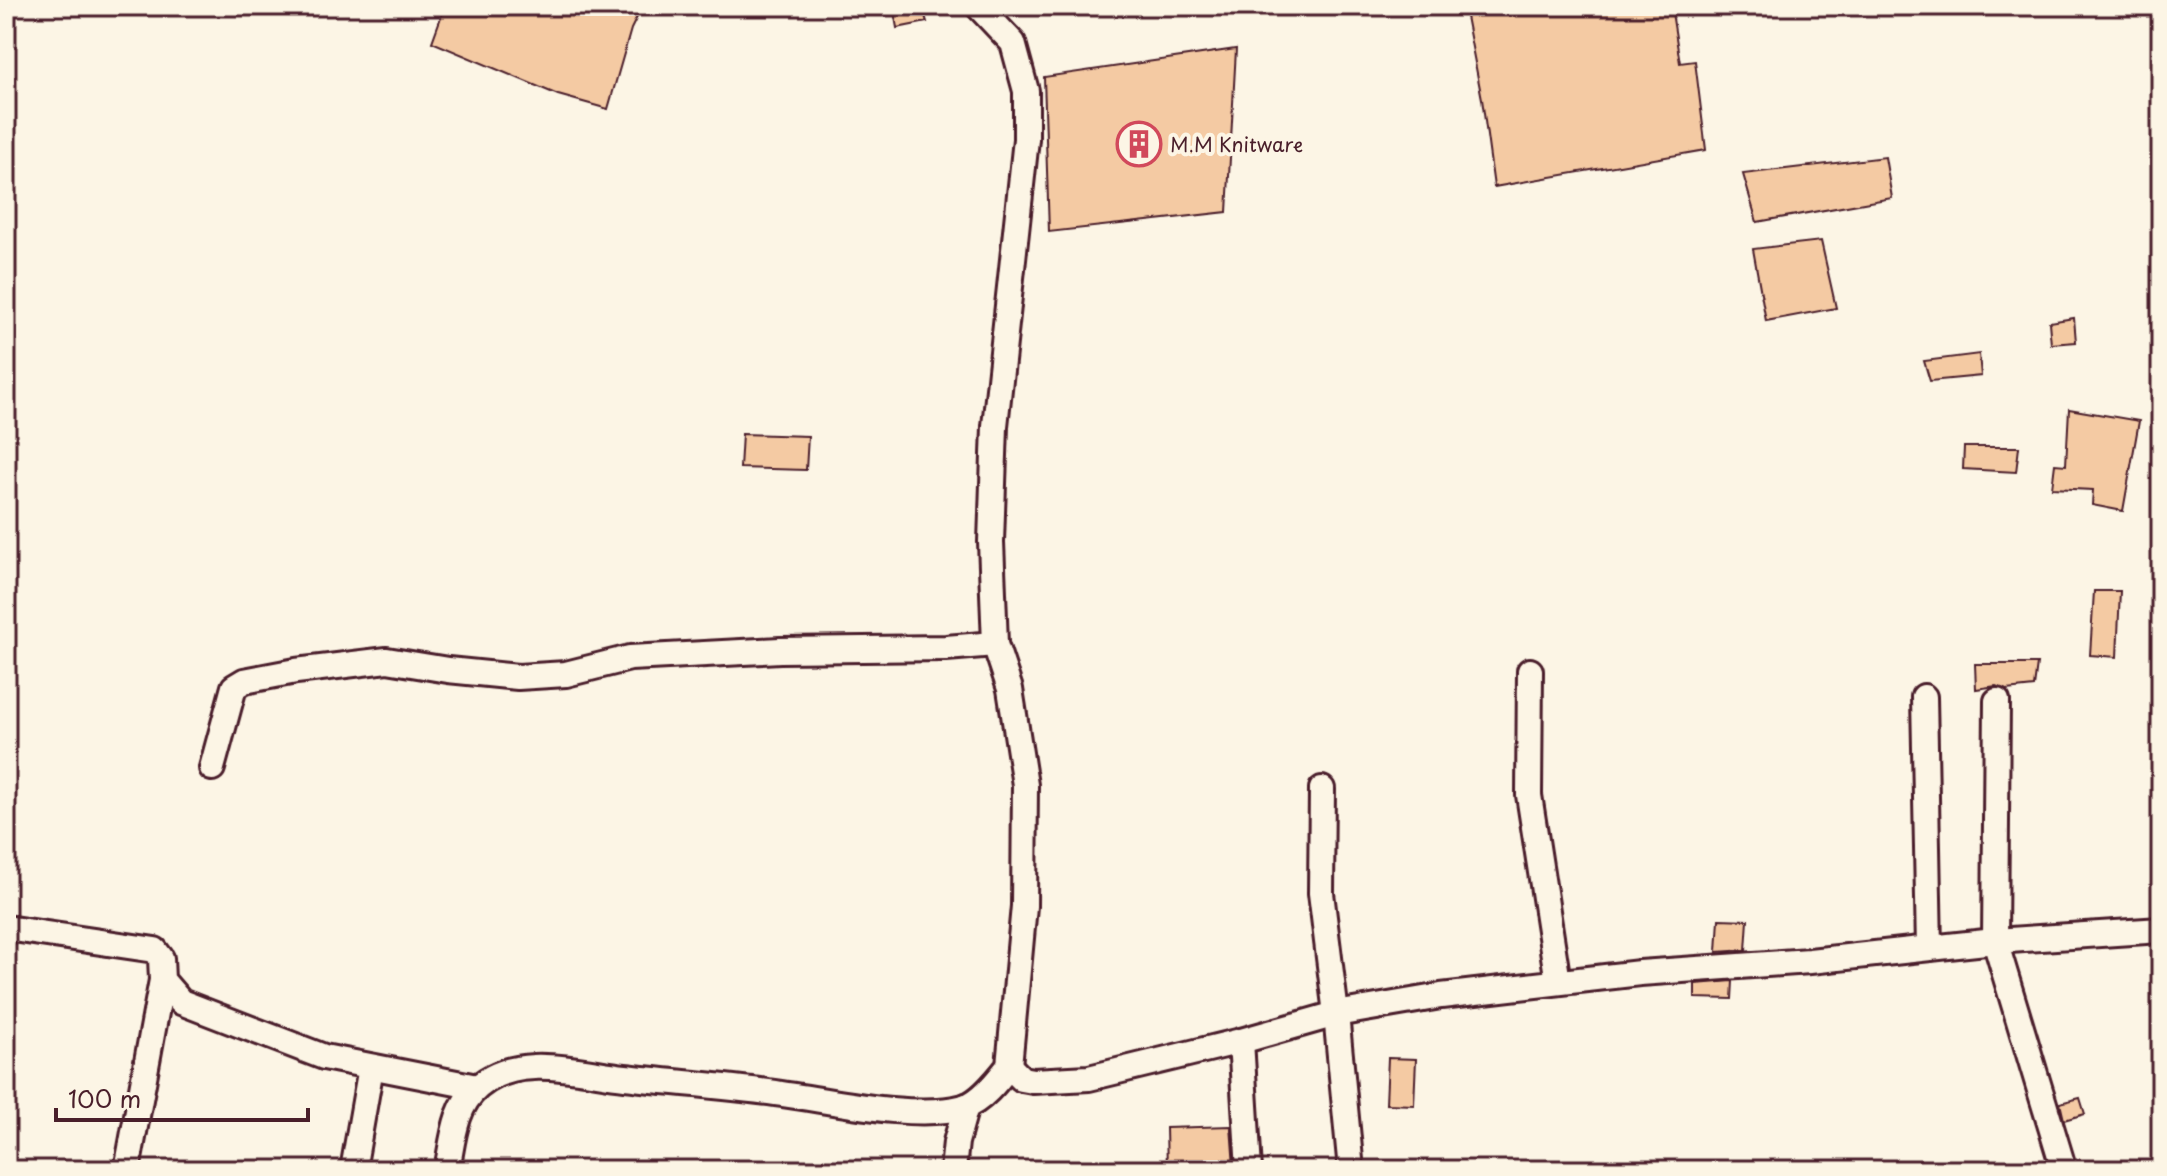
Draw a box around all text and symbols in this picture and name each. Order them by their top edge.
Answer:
building icon: M.M Knitware [1115,120,1163,168]
place label: M.M Knitware [1170,129,1303,159]
scale bar [56,1072,308,1122]
text: 100 m [68,1080,141,1116]

